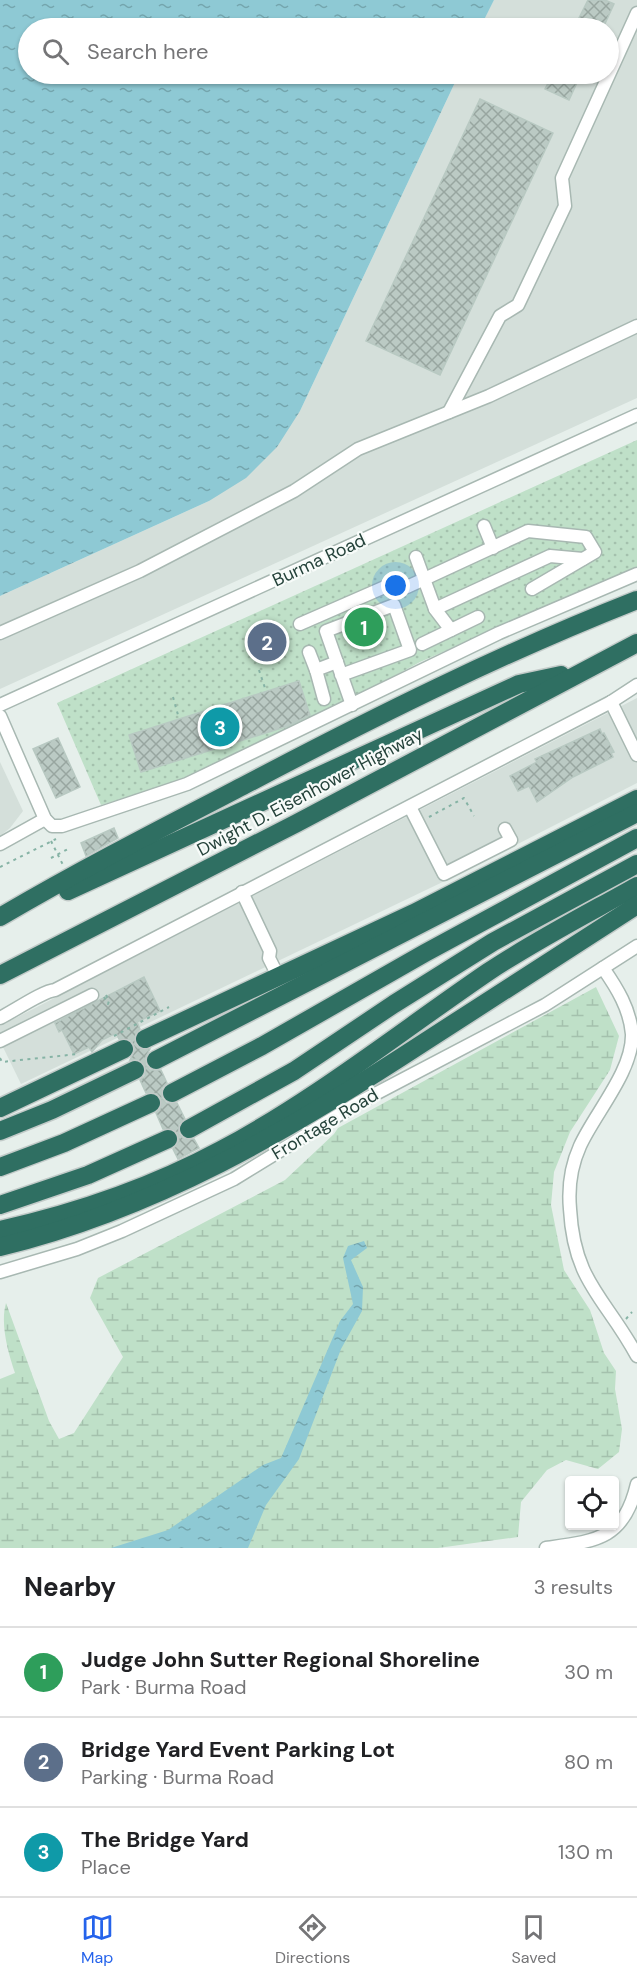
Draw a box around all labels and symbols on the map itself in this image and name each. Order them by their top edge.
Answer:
street label: Burma Road [268,528,370,592]
your location [381,571,410,600]
pin: 1 [344,604,384,650]
pin: 2 [248,620,286,664]
pin: 3 [200,704,240,750]
street label: Dwight D. Eisenhower Highway [193,722,427,862]
street label: Frontage Road [267,1083,383,1165]

